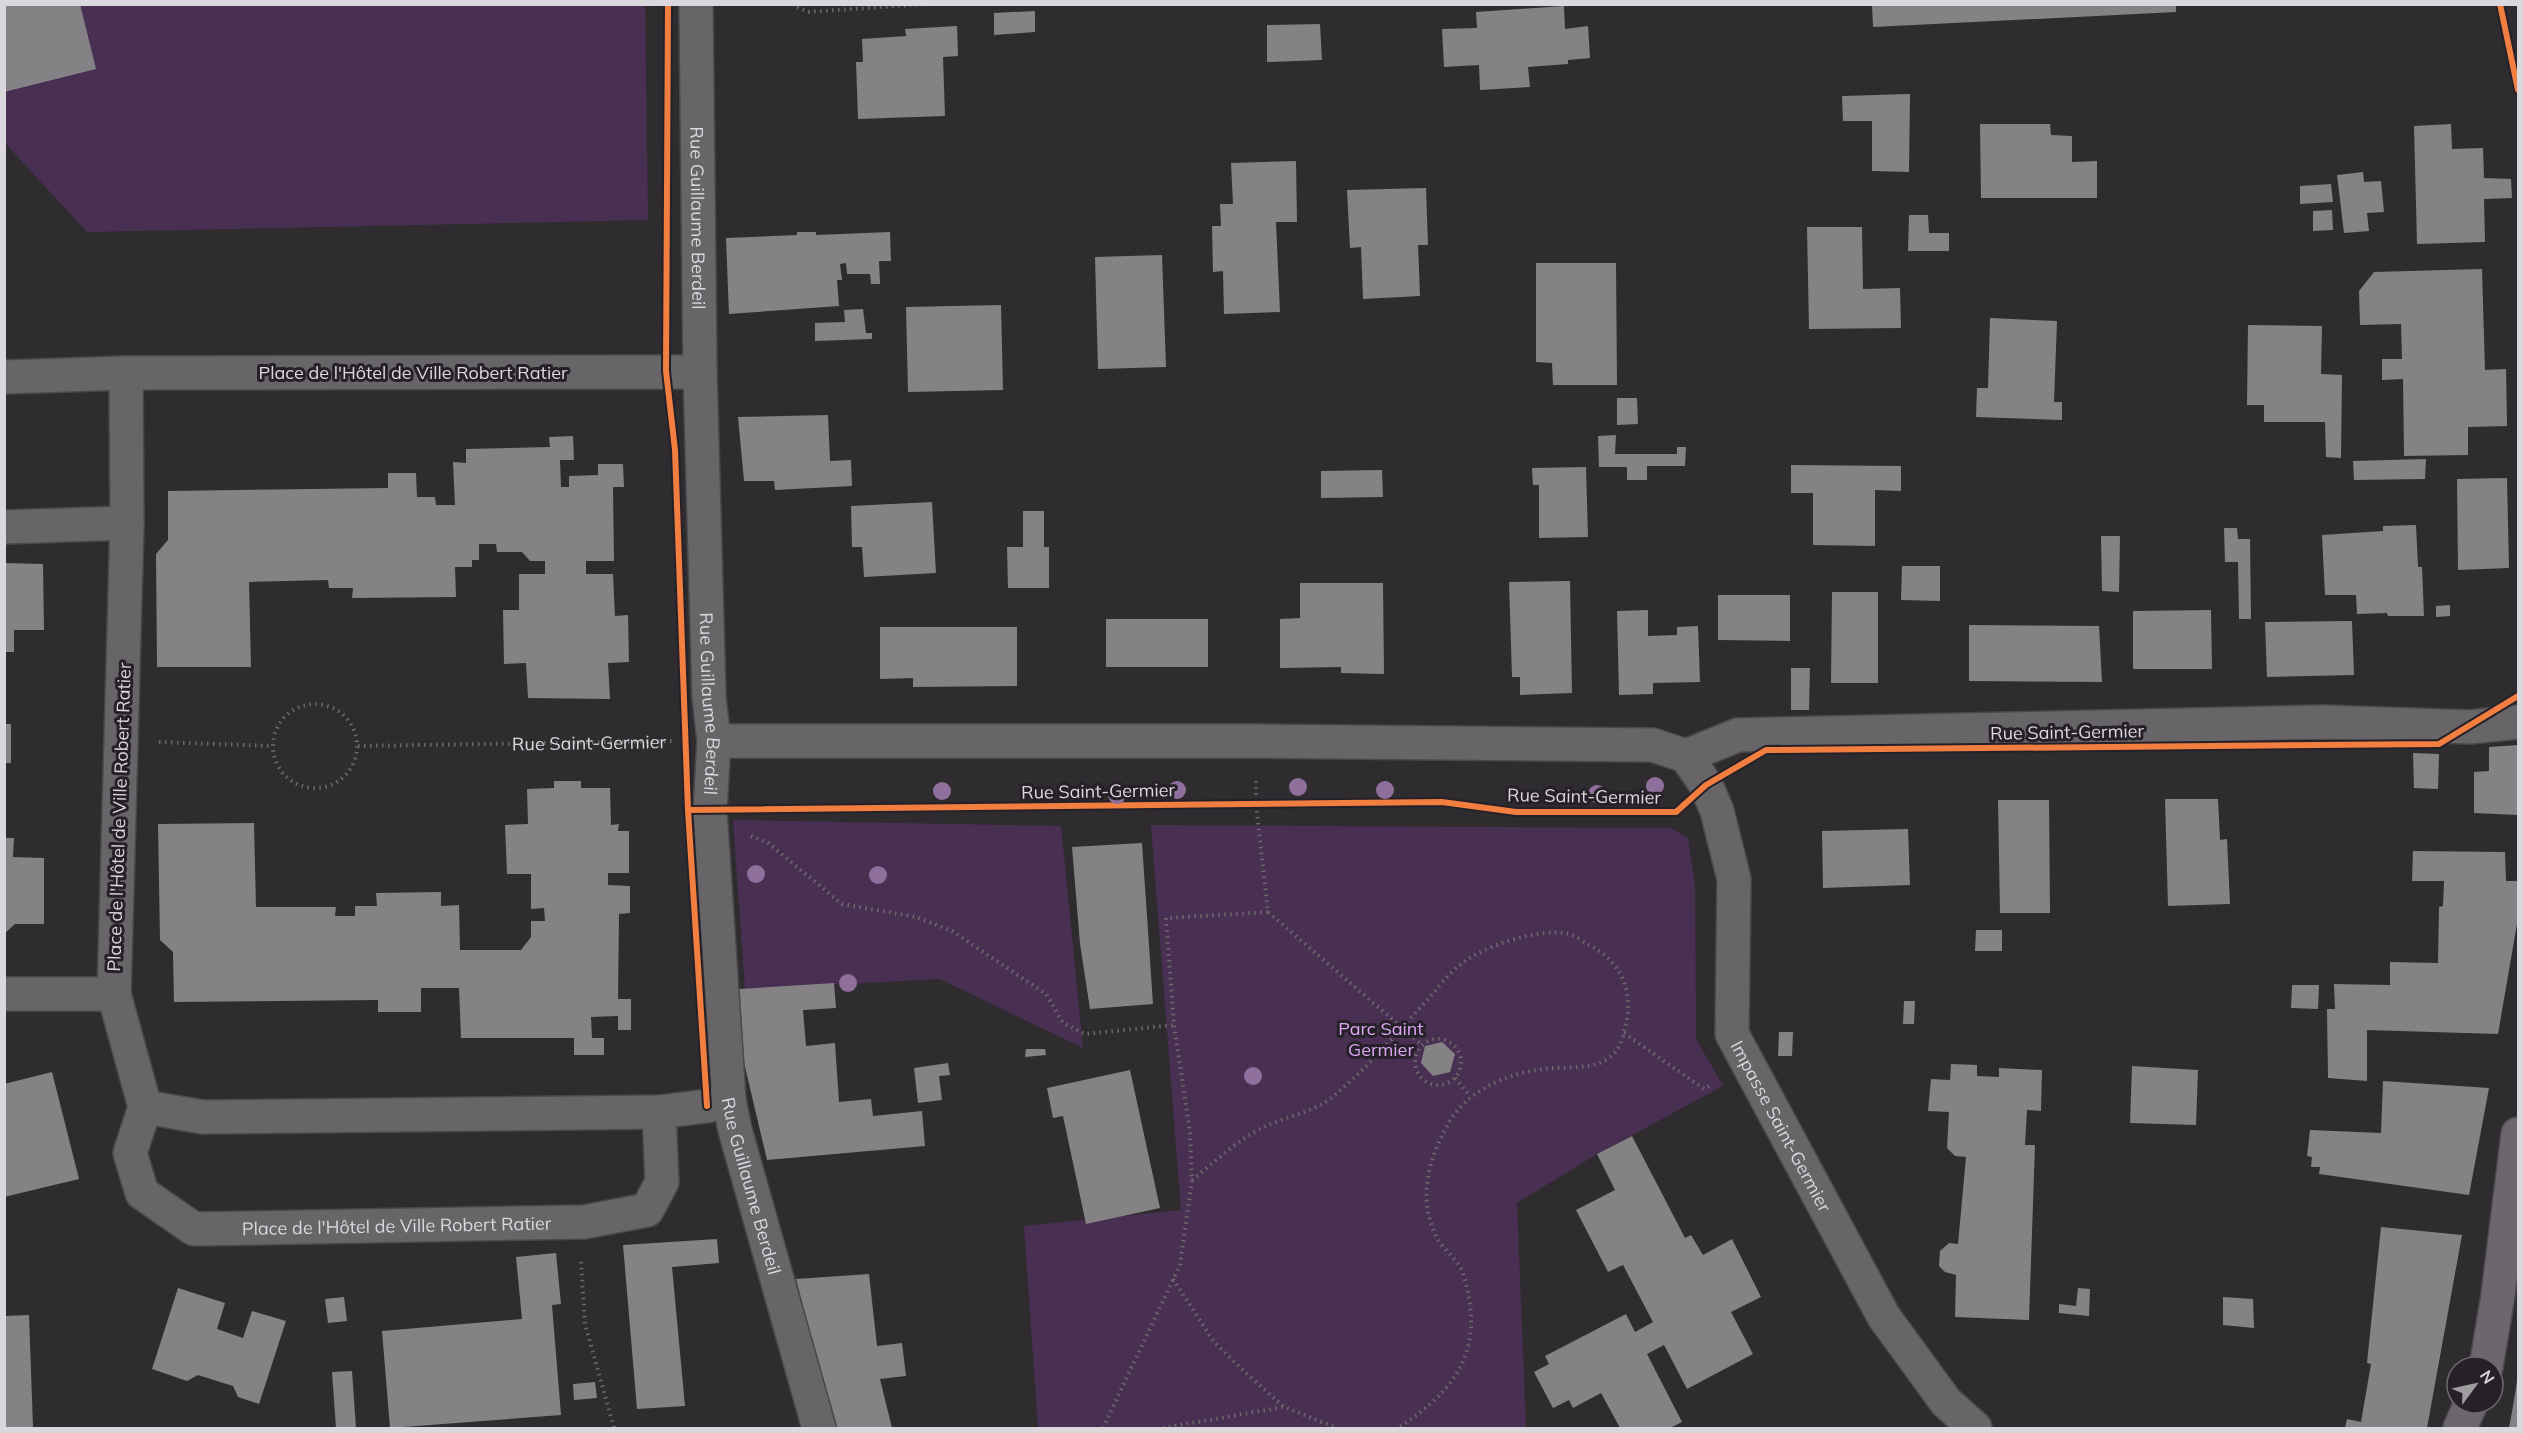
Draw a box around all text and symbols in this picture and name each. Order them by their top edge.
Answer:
street label: Rue Guillaume Berdeil [686,126,711,310]
street label: Place de l'Hôtel de Ville Robert Ratier [259,361,568,384]
street label: Rue Guillaume Berdeil [695,612,726,796]
street label: Place de l'Hôtel de Ville Robert Ratier [102,662,136,972]
street label: Rue Saint-Germier [1990,719,2145,745]
street label: Rue Saint-Germier [512,730,667,755]
street label: Rue Saint-Germier [1021,778,1176,804]
street label: Rue Saint-Germier [1507,783,1662,809]
park label: Parc Saint Germier [1338,1017,1424,1061]
street label: Impasse Saint-Germier [1726,1036,1837,1216]
street label: Rue Guillaume Berdeil [717,1095,787,1277]
street label: Place de l'Hôtel de Ville Robert Ratier [242,1211,552,1240]
north arrow [2445,1355,2505,1415]
text: N [2476,1366,2499,1387]

